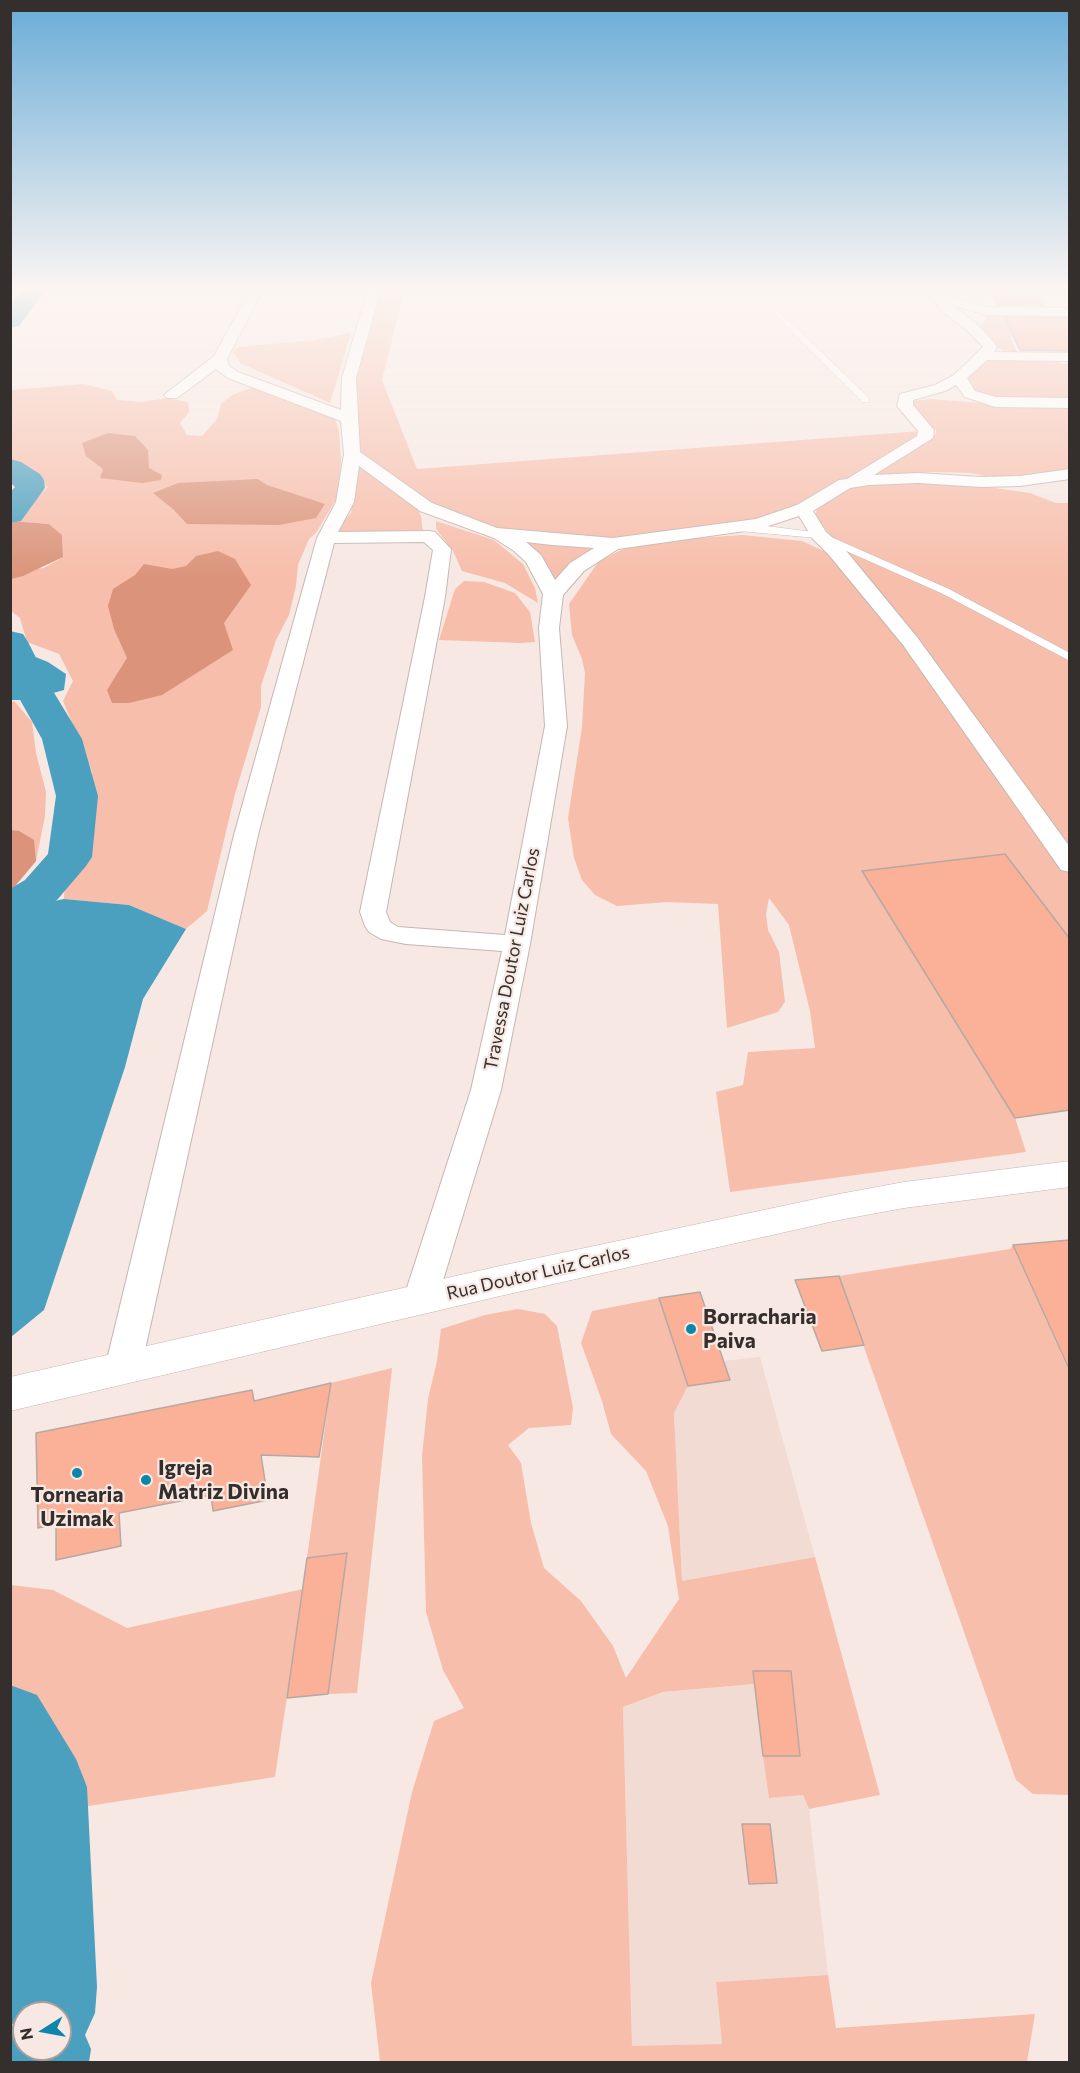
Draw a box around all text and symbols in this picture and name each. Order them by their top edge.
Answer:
street label: Travessa Doutor Luiz Carlos [480,846,544,1072]
street label: Rua Doutor Luiz Carlos [444,1241,632,1305]
place label: Borracharia Paiva [703,1304,817,1354]
marker: Borracharia Paiva [684,1322,698,1336]
place label: Igreja Matriz Divina [158,1455,289,1505]
marker: Tornearia Uzimak [70,1466,84,1480]
marker: Igreja Matriz Divina [139,1473,153,1487]
place label: Tornearia Uzimak [30,1482,124,1532]
north arrow [12,2001,72,2061]
text: N [15,2026,36,2042]

